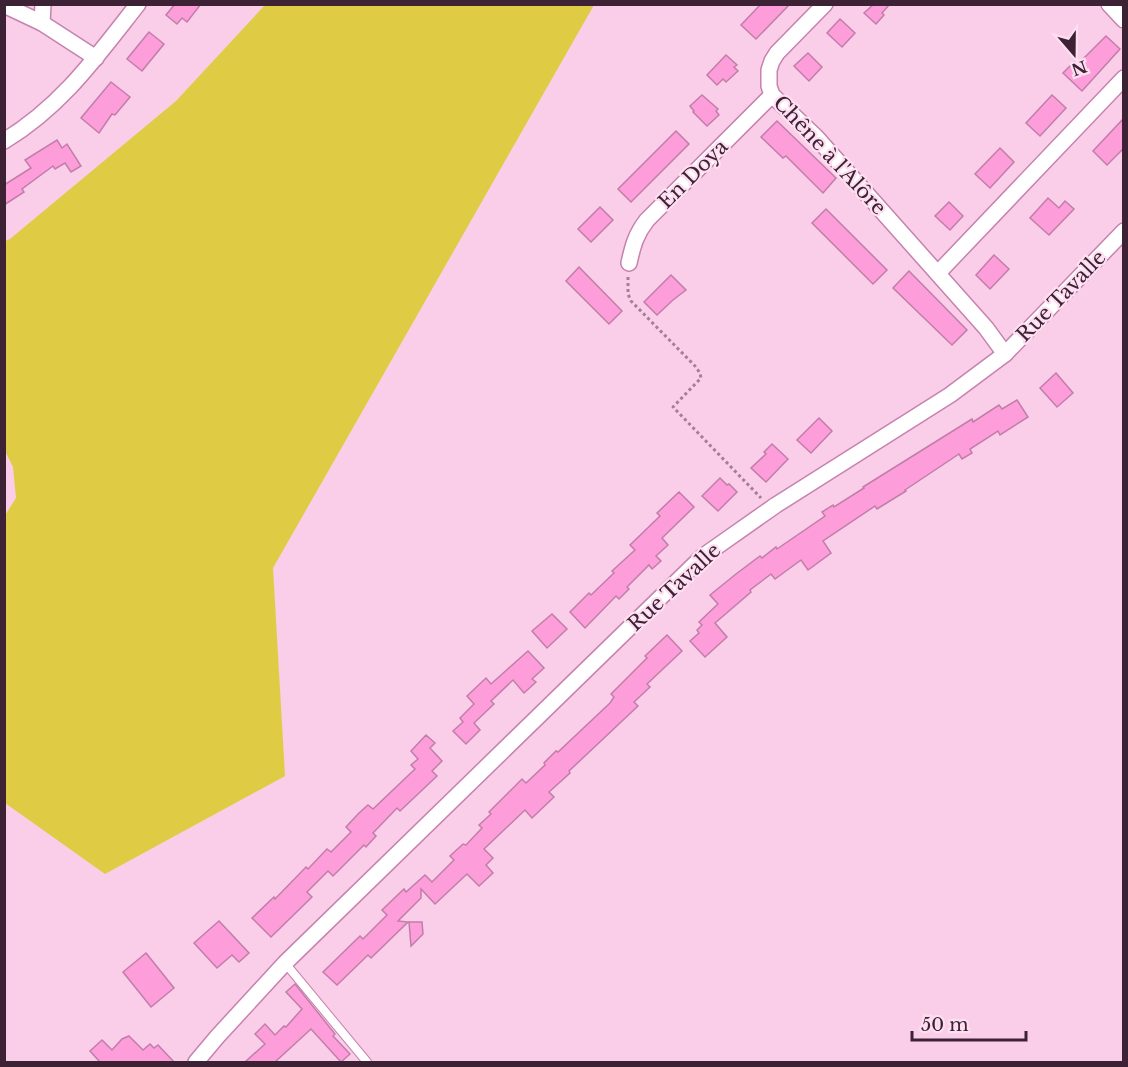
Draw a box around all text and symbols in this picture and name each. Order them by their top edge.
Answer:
north arrow [1044,24,1104,84]
text: N [1069,56,1090,80]
street label: Chêne à l'Alôre [769,90,891,220]
street label: En Doya [653,134,733,214]
street label: Rue Tavalle [1011,245,1111,347]
street label: Rue Tavalle [623,538,725,636]
scale bar [912,1004,1026,1042]
text: 50 m [921,1014,969,1036]

